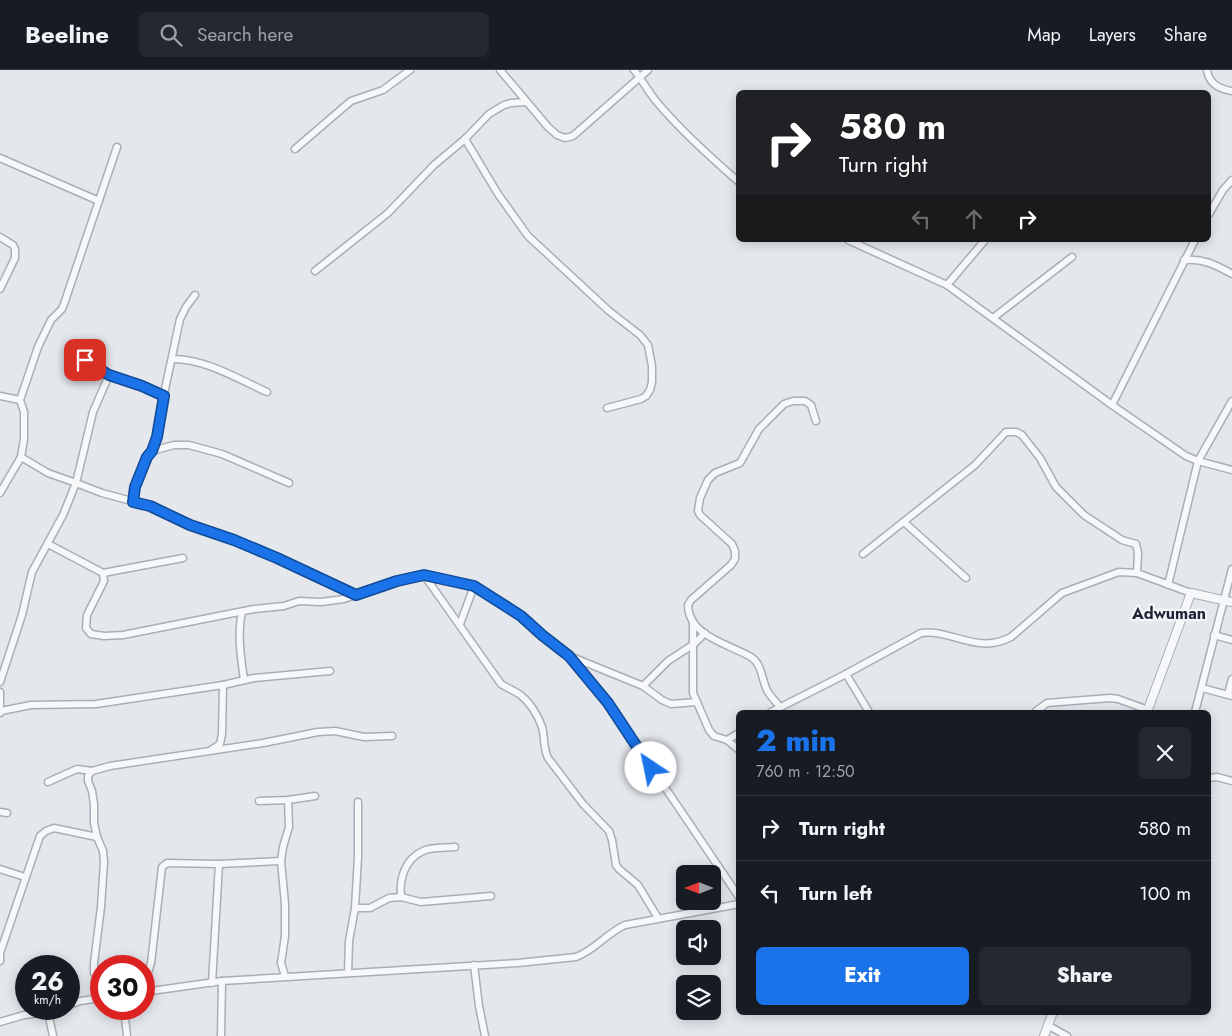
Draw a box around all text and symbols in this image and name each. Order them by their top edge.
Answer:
search box [139,12,489,57]
text: Beeline [25,17,109,52]
icon: search [157,21,185,49]
text: Search here [197,21,293,48]
text: Map [1027,22,1061,48]
text: Layers [1089,22,1136,48]
text: Share [1164,22,1207,48]
text: 580 m [839,102,946,152]
icon: right [756,110,821,175]
text: Turn right [839,148,927,180]
icon: left [907,205,935,233]
icon: ahead [960,205,988,233]
icon: right [1013,205,1041,233]
pin [64,339,106,381]
icon: arrive [71,346,99,374]
district label: Adwuman [1131,602,1206,625]
text: 2 min [756,719,837,762]
button: close [1139,727,1191,779]
position arrow [624,741,676,793]
text: 760 m · 12:50 [756,760,855,783]
icon: right [756,814,784,842]
text: Turn right [799,815,885,842]
text: 580 m [1138,815,1191,842]
north arrow [676,865,721,910]
map controls [676,865,721,1020]
icon: left [756,879,784,907]
text: Turn left [799,880,872,907]
text: 100 m [1139,880,1191,907]
button: sound [676,920,721,965]
button: Exit [756,947,969,1005]
button: Share [979,947,1191,1005]
speed limit sign: 30 [90,955,155,1020]
text: 26 [31,963,64,999]
button: layers [676,975,721,1020]
text: km/h [34,991,61,1009]

